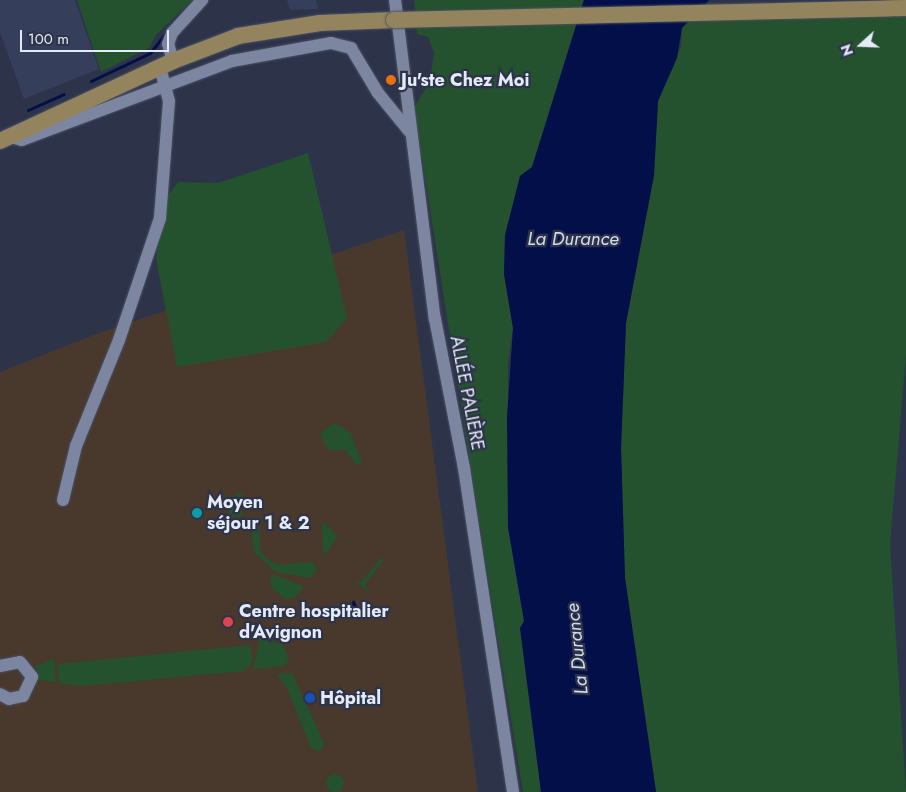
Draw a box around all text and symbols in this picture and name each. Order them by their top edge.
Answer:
scale bar [22,20,171,52]
north arrow [836,20,886,70]
text: 100 m [28,28,69,50]
text: N [836,41,858,59]
place label: Ju'ste Chez Moi [401,69,529,91]
marker: Ju'ste Chez Moi [385,74,397,86]
water label: La Durance [527,228,619,250]
street label: ALLÉE PALIÈRE [445,334,489,452]
place label: Moyen séjour 1 & 2 [207,492,309,534]
marker: Moyen séjour 1 & 2 [191,507,203,519]
place label: Centre hospitalier d'Avignon [239,601,389,644]
water label: La Durance [561,602,593,696]
marker: Centre hospitalier d'Avignon [221,615,235,629]
place label: Hôpital [320,687,381,709]
marker: Hôpital [304,692,316,704]

